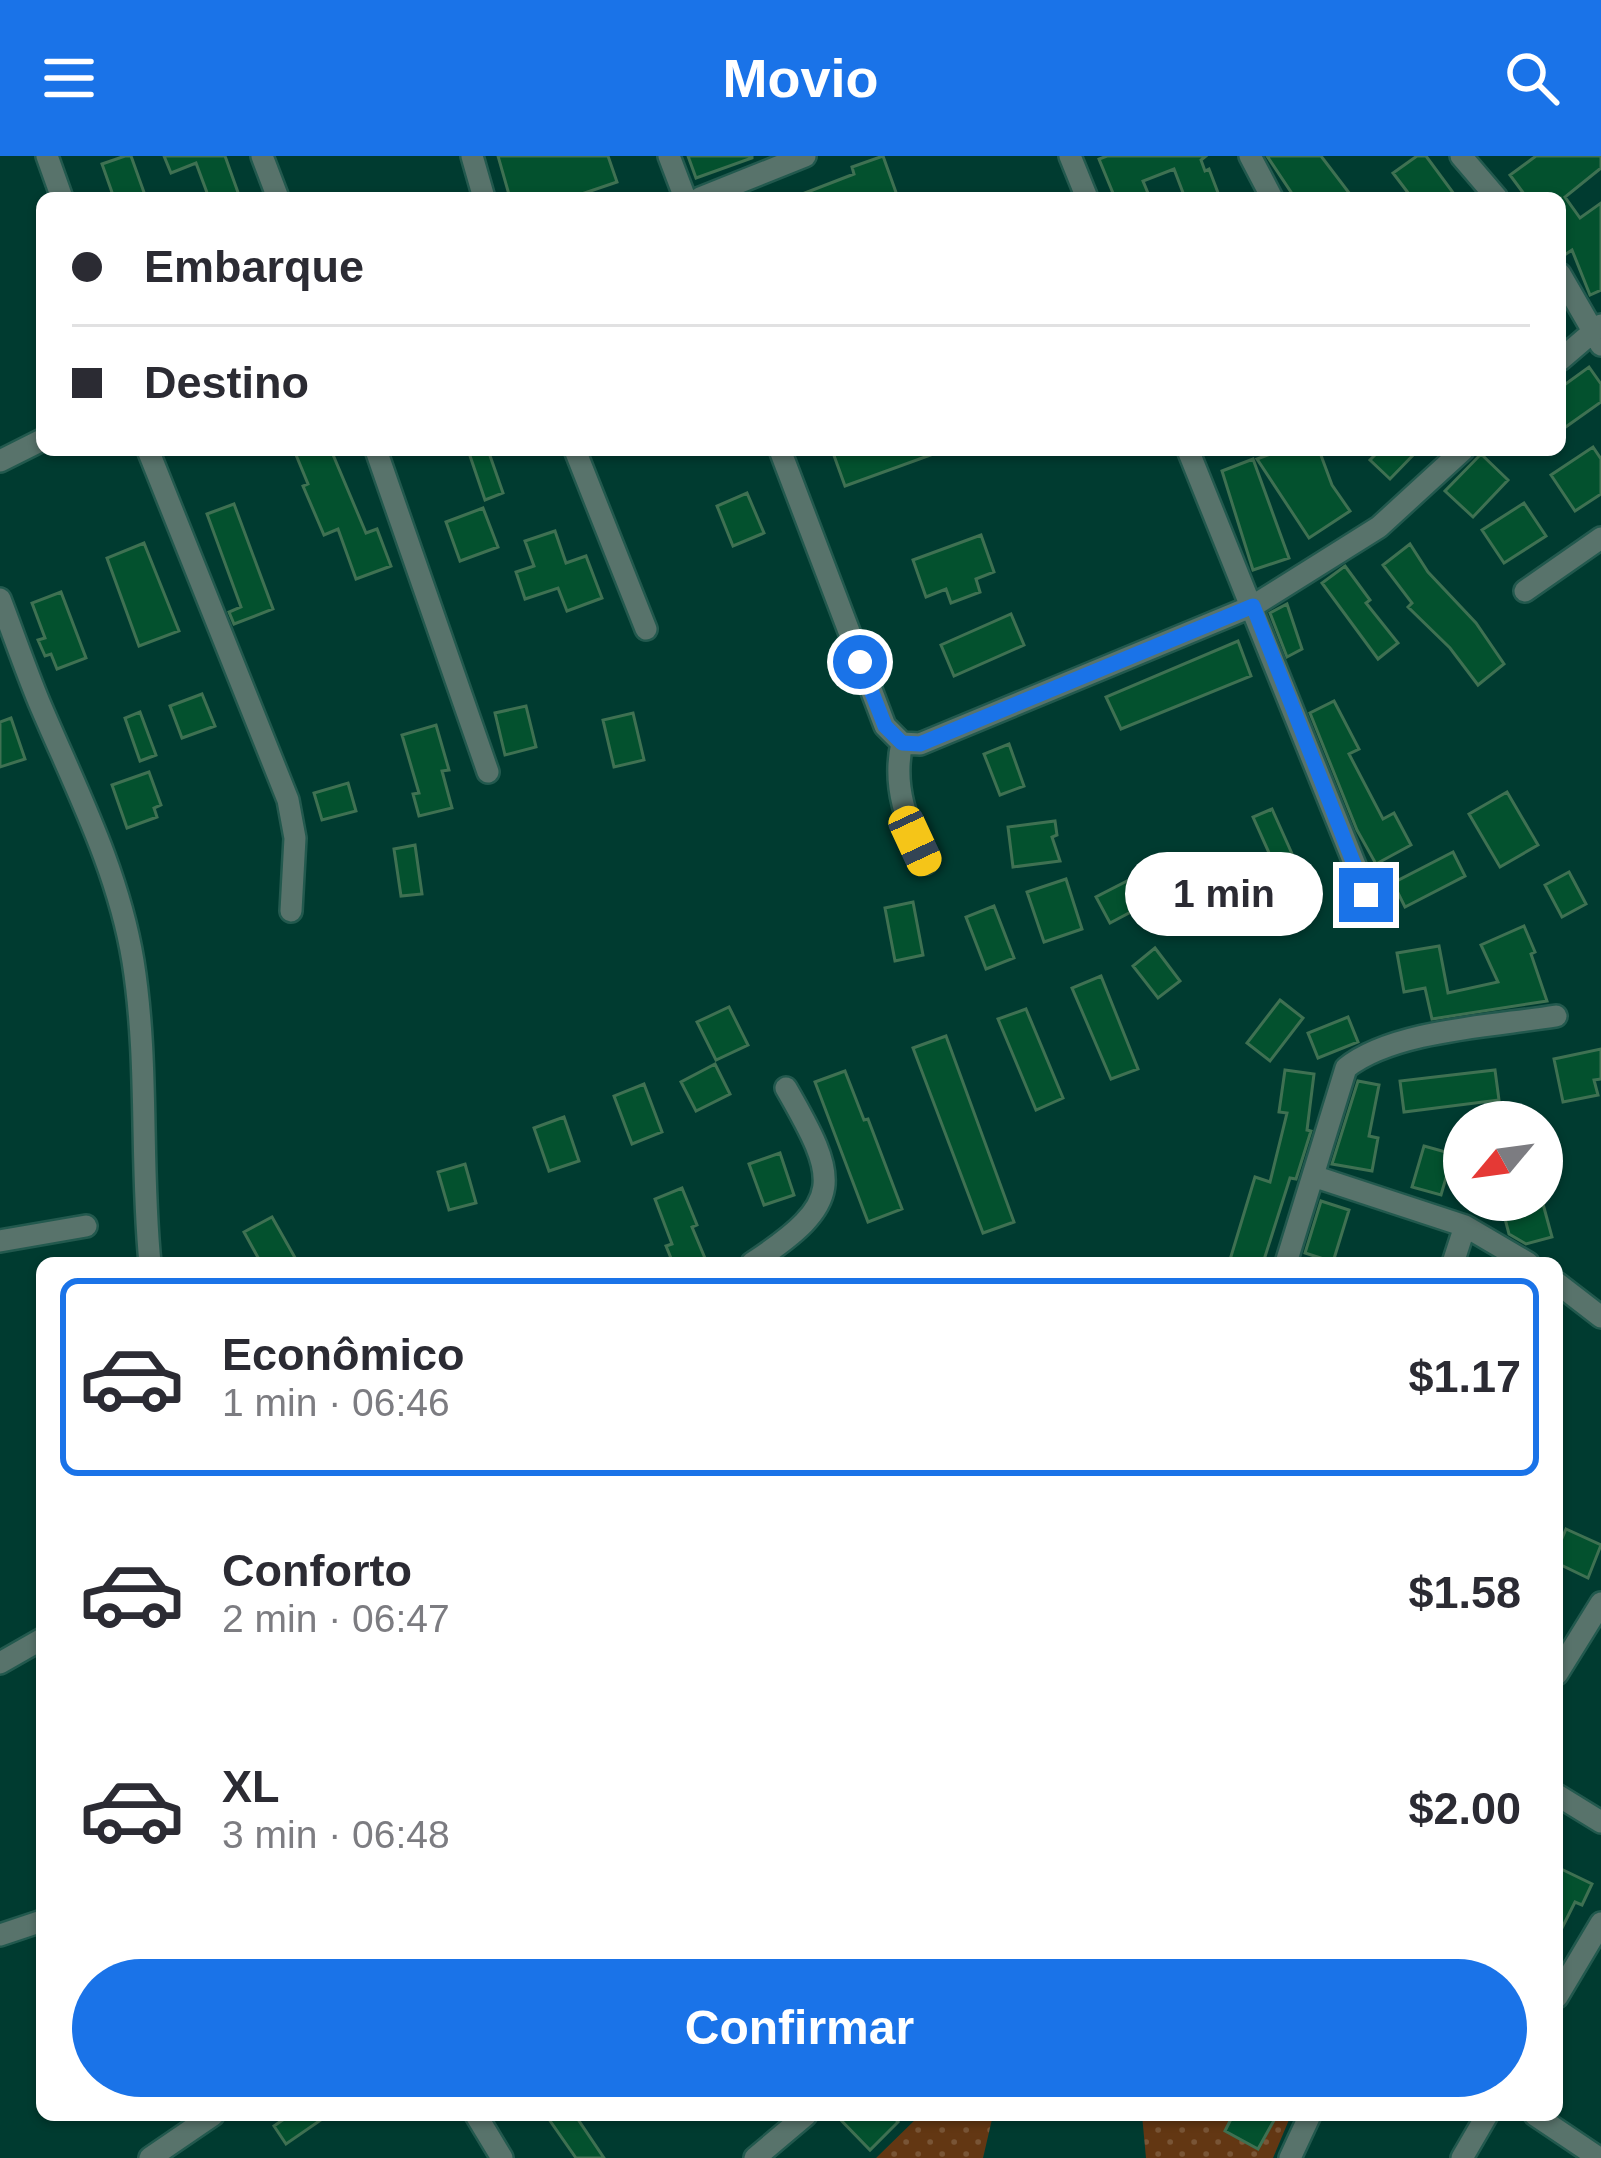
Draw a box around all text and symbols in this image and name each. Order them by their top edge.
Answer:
icon: menu [36,45,102,111]
icon: search [1499,45,1565,111]
text: Movio [723,48,879,108]
text: Embarque [144,241,364,292]
text: Destino [144,357,309,408]
route start [833,635,887,689]
car [883,801,947,881]
callout: 1 min [1126,853,1324,937]
route end [1339,868,1393,922]
text: 1 min [1173,872,1275,915]
north arrow [1443,1101,1563,1221]
map controls [1443,1101,1563,1221]
icon: car [78,1323,186,1431]
text: Econômico [222,1329,465,1380]
text: $1.17 [1408,1351,1521,1402]
text: 1 min · 06:46 [222,1381,450,1424]
icon: car [78,1539,186,1647]
text: Conforto [222,1545,412,1596]
text: $1.58 [1408,1567,1521,1618]
text: 2 min · 06:47 [222,1597,450,1640]
icon: car [78,1755,186,1863]
text: XL [222,1761,280,1812]
text: $2.00 [1408,1783,1521,1834]
text: 3 min · 06:48 [222,1813,450,1856]
button: Confirmar [72,1959,1527,2097]

